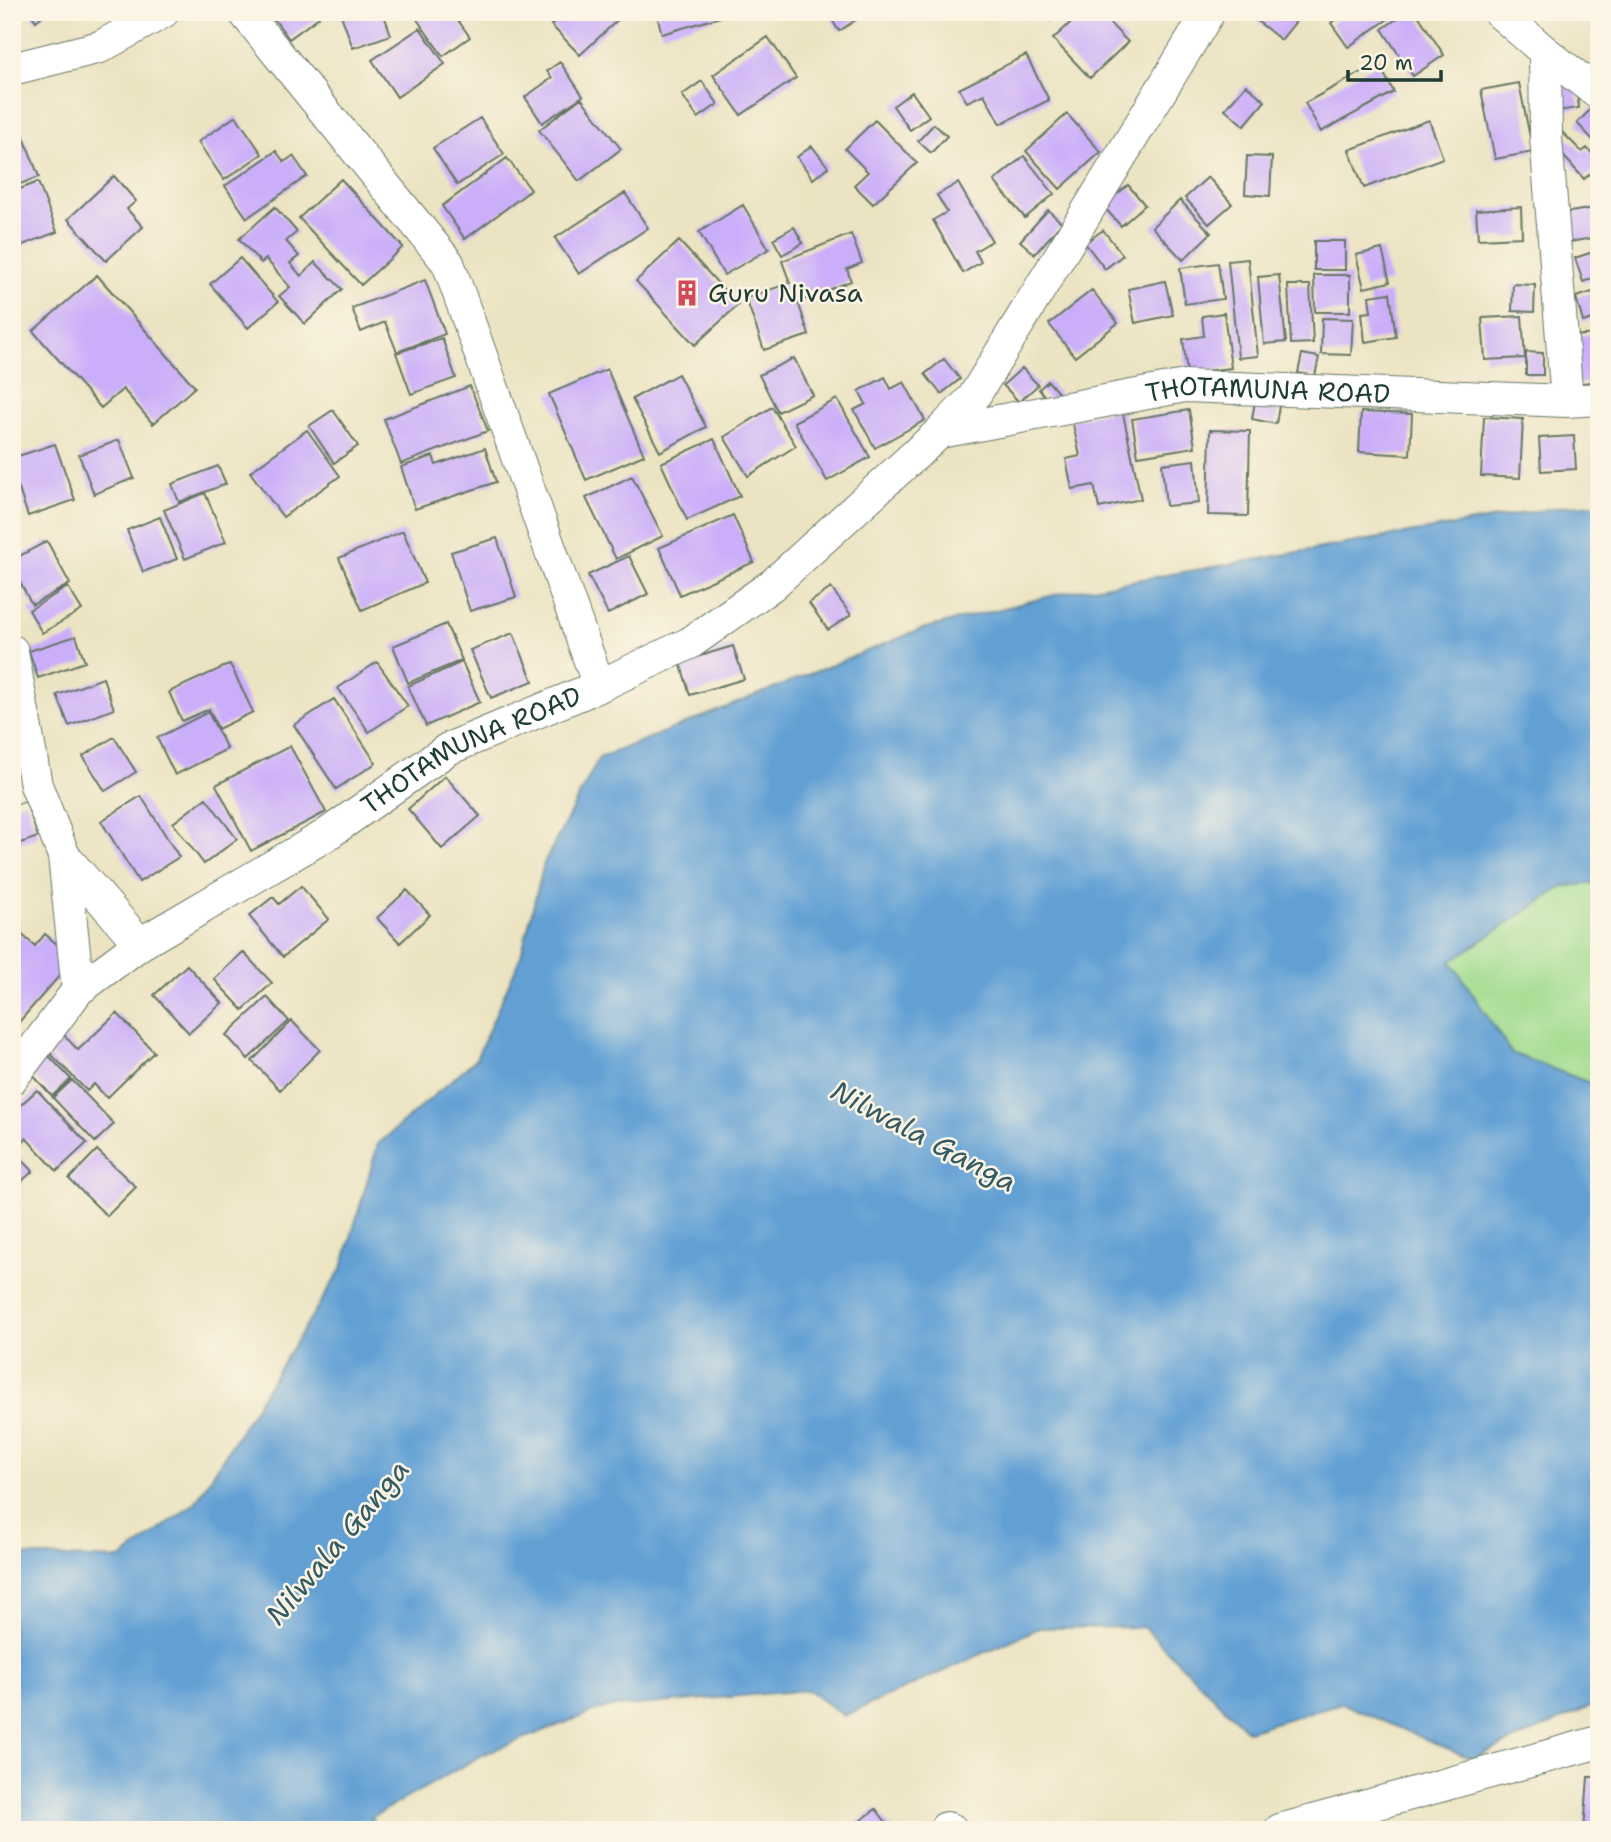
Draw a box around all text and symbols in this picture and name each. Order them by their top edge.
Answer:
scale bar [1348,38,1441,82]
text: 20 m [1359,49,1413,77]
place label: Guru Nivasa [708,275,863,310]
building icon: Guru Nivasa [672,278,702,308]
street label: THOTAMUNA ROAD [1142,368,1391,411]
street label: THOTAMUNA ROAD [354,677,586,822]
water label: Nilwala Ganga [825,1071,1023,1201]
water label: Nilwala Ganga [257,1451,417,1633]

